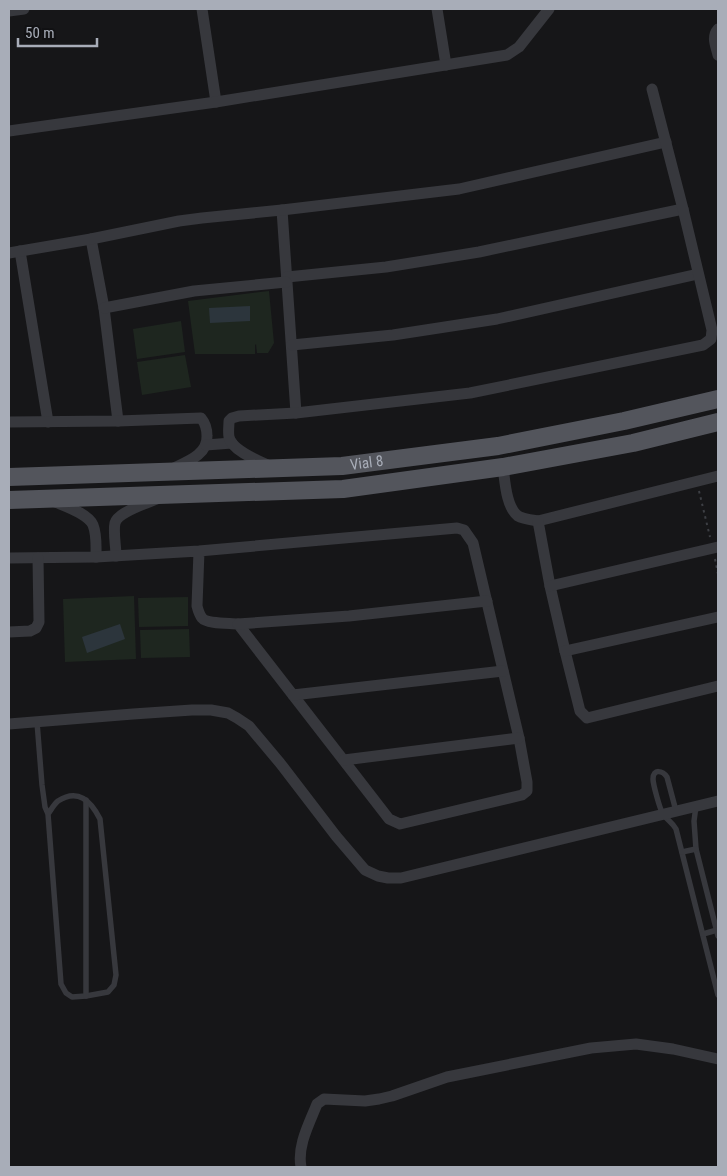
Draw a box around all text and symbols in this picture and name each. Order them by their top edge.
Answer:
scale bar [18,15,96,47]
text: 50 m [25,24,55,42]
street label: Vial 8 [349,452,384,474]

